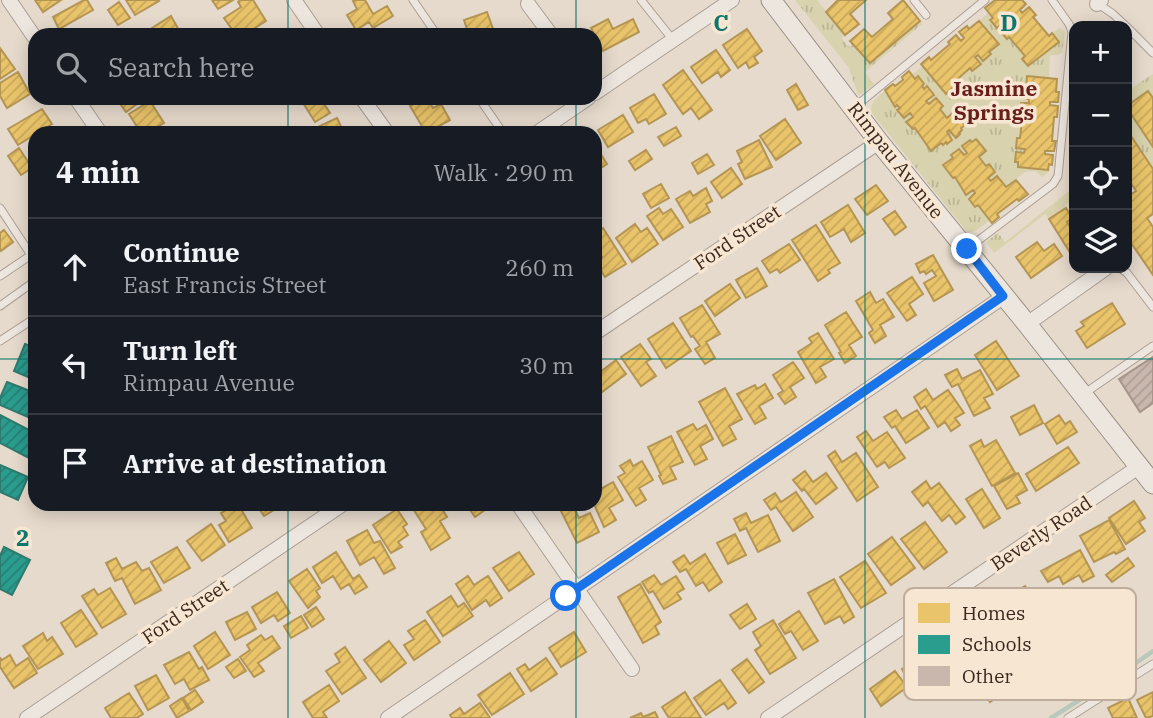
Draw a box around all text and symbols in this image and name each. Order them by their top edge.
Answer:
text: C [713,7,729,37]
text: D [1000,7,1018,37]
map controls [1069,21,1132,273]
button: + [1069,21,1132,84]
search box [28,28,602,105]
icon: search [52,48,90,86]
text: Search here [108,50,254,84]
district label: Jasmine Springs [951,74,1037,126]
button: − [1069,84,1132,147]
street label: Rimpau Avenue [843,97,949,223]
button: locate [1069,147,1132,210]
text: 4 min [56,152,140,191]
text: Walk · 290 m [433,157,574,187]
street label: Ford Street [689,199,785,275]
button: layers [1069,210,1132,273]
route end [951,233,982,264]
text: Continue [123,235,240,269]
icon: ahead [56,248,94,286]
text: 260 m [505,252,574,282]
text: East Francis Street [123,269,326,299]
text: Turn left [123,333,237,367]
icon: left [56,346,94,384]
text: 30 m [519,350,574,380]
text: Rimpau Avenue [123,367,295,397]
icon: arrive [56,444,94,482]
text: Arrive at destination [123,446,387,480]
street label: Beverly Road [986,490,1096,576]
text: 2 [16,522,30,552]
street label: Ford Street [137,573,233,649]
route start [550,580,581,611]
legend [904,588,1136,700]
text: Homes [962,601,1025,625]
text: Schools [962,632,1031,656]
text: Other [962,664,1013,688]

